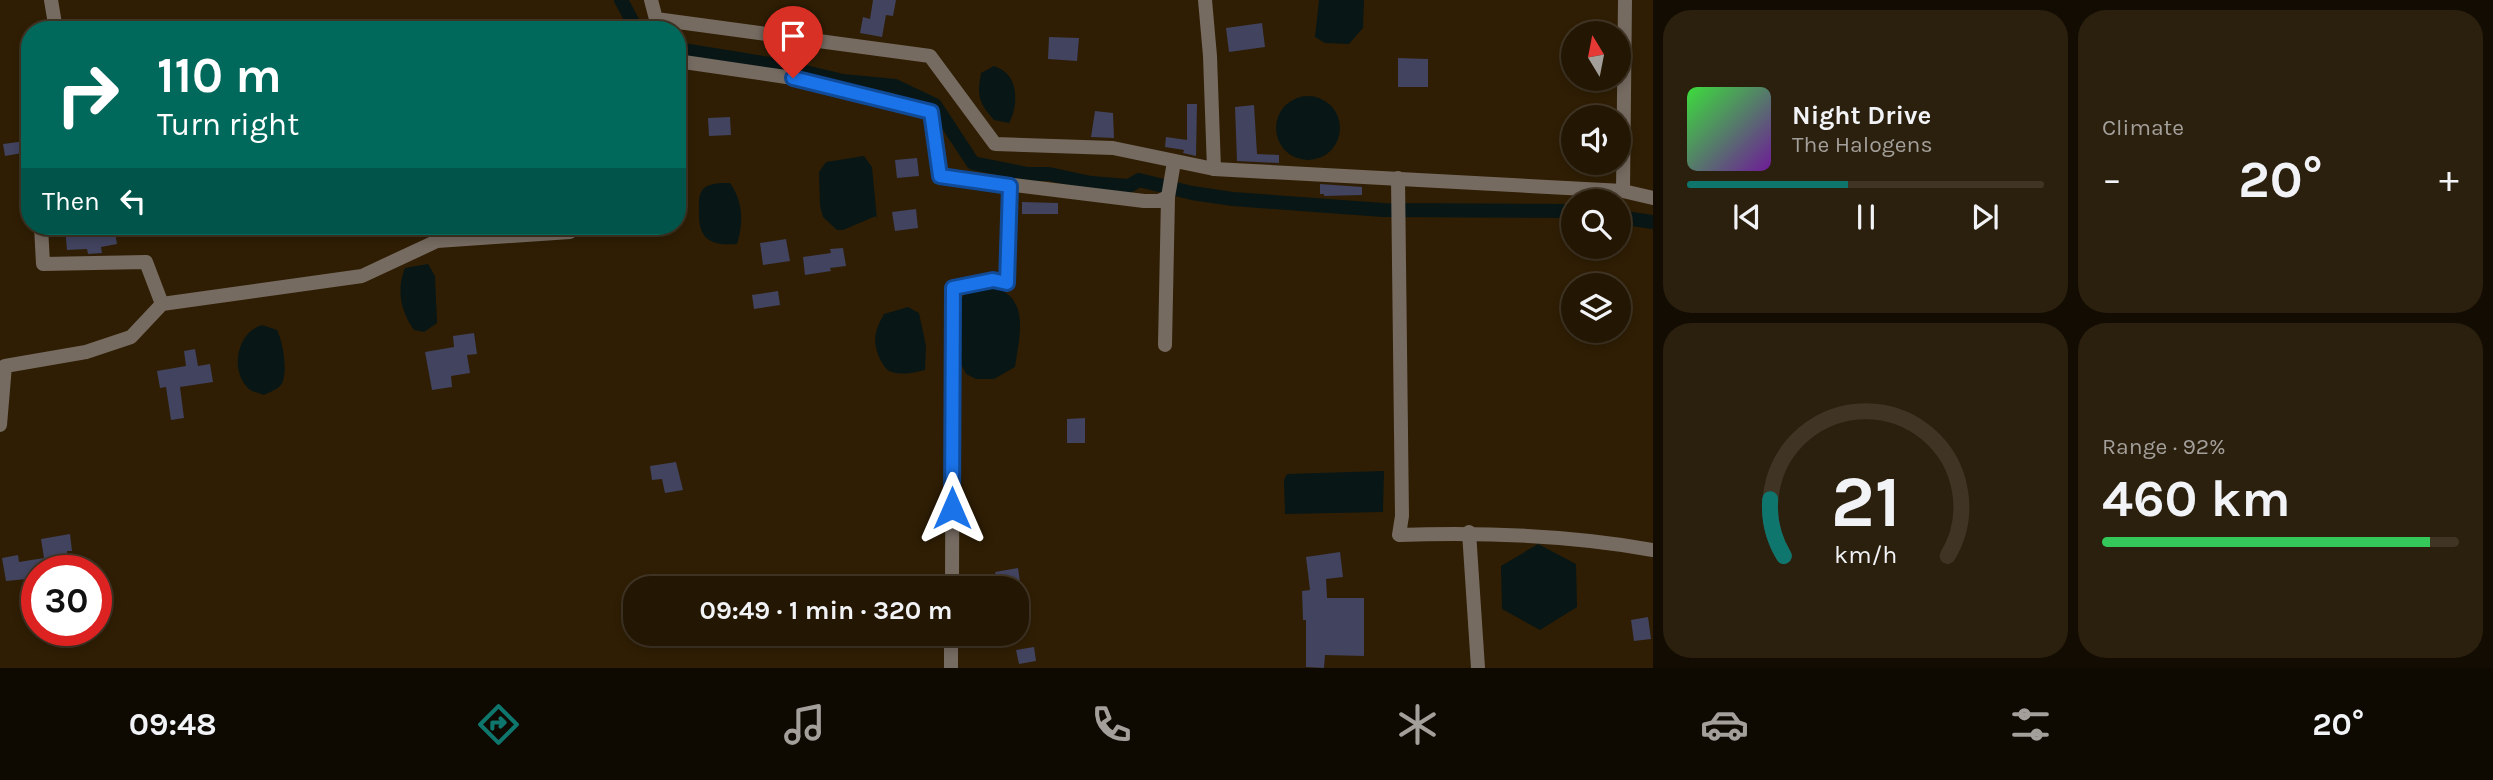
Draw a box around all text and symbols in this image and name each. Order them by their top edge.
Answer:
pin [763,6,823,78]
icon: arrive [774,17,812,55]
north arrow [1561,21,1631,91]
map controls [1561,21,1631,343]
text: 110 m [157,47,282,104]
icon: right [42,49,133,140]
text: Night Drive [1792,100,1931,131]
button: sound [1561,105,1631,175]
text: Turn right [157,106,299,143]
text: Climate [2102,114,2184,141]
text: The Halogens [1792,131,1932,158]
text: 20° [2238,149,2323,210]
text: − [2102,157,2122,202]
text: + [2439,157,2459,202]
icon: left [114,182,152,220]
text: Then [42,186,100,217]
button: search [1561,189,1631,259]
icon: previous [1728,198,1766,236]
icon: pause [1847,198,1885,236]
icon: next [1966,198,2004,236]
button: layers [1561,273,1631,343]
text: Range · 92% [2102,433,2226,460]
text: 21 [1831,460,1901,545]
text: 460 km [2102,468,2291,529]
position arrow [915,471,989,545]
text: km/h [1834,540,1897,569]
speed limit sign: 30 [21,555,112,646]
text: 09:49 · 1 min · 320 m [700,595,952,626]
icon: directions [474,700,523,749]
icon: music [780,700,829,749]
icon: phone [1087,700,1136,749]
icon: climate [1393,700,1442,749]
icon: car [1700,700,1749,749]
icon: filters [2006,700,2055,749]
text: 09:48 [129,706,217,743]
text: 20° [2312,706,2364,743]

